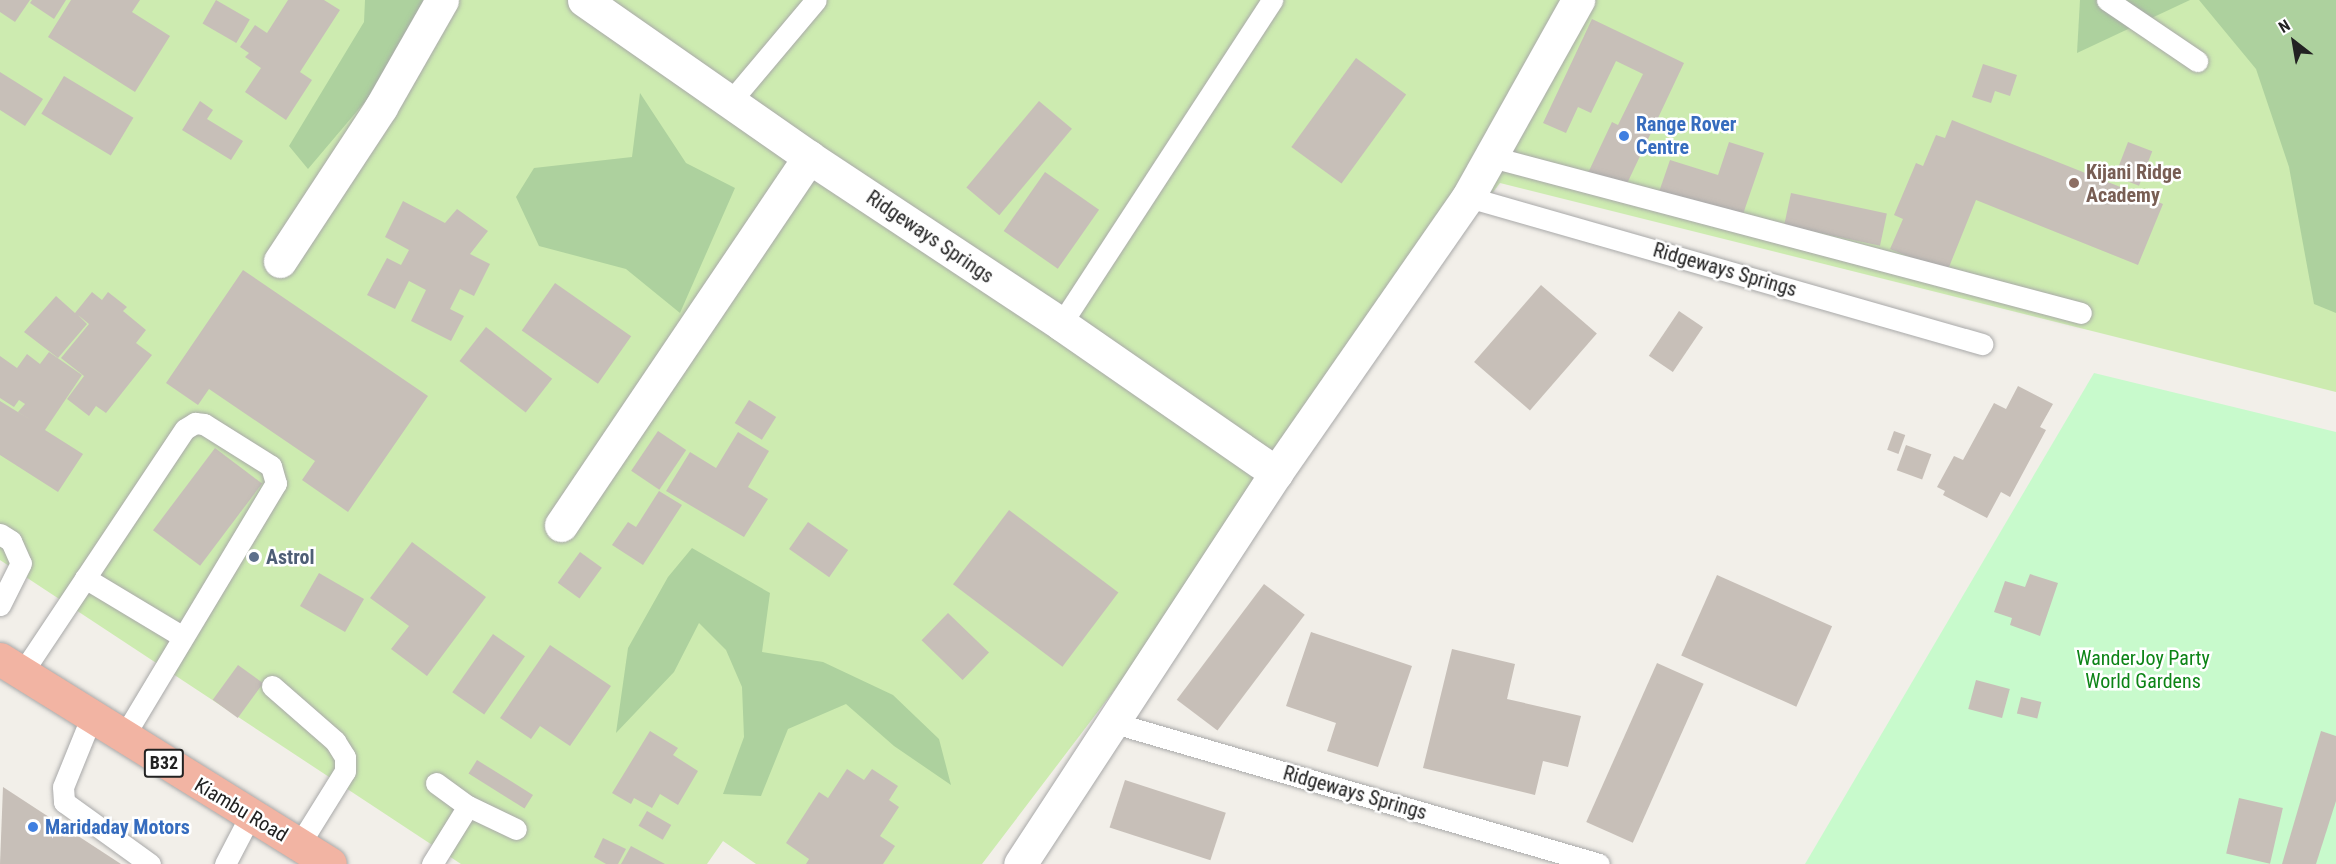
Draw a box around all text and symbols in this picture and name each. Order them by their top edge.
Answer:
north arrow [2264,12,2324,72]
text: N [2275,15,2294,37]
place label: Range Rover Centre [1636,112,1736,159]
marker: Range Rover Centre [1617,129,1631,143]
place label: Kijani Ridge Academy [2086,160,2182,207]
marker: Kijani Ridge Academy [2067,176,2081,190]
street label: Ridgeways Springs [862,186,998,288]
street label: Ridgeways Springs [1650,238,1800,302]
place label: Astrol [266,545,314,569]
marker: Astrol [247,550,261,564]
park label: WanderJoy Party World Gardens [2076,647,2210,694]
road number: B32 [143,748,185,778]
street label: Ridgeways Springs [1280,761,1430,825]
street label: Kiambu Road [190,773,292,847]
place label: Maridaday Motors [45,815,190,839]
marker: Maridaday Motors [26,820,40,834]

